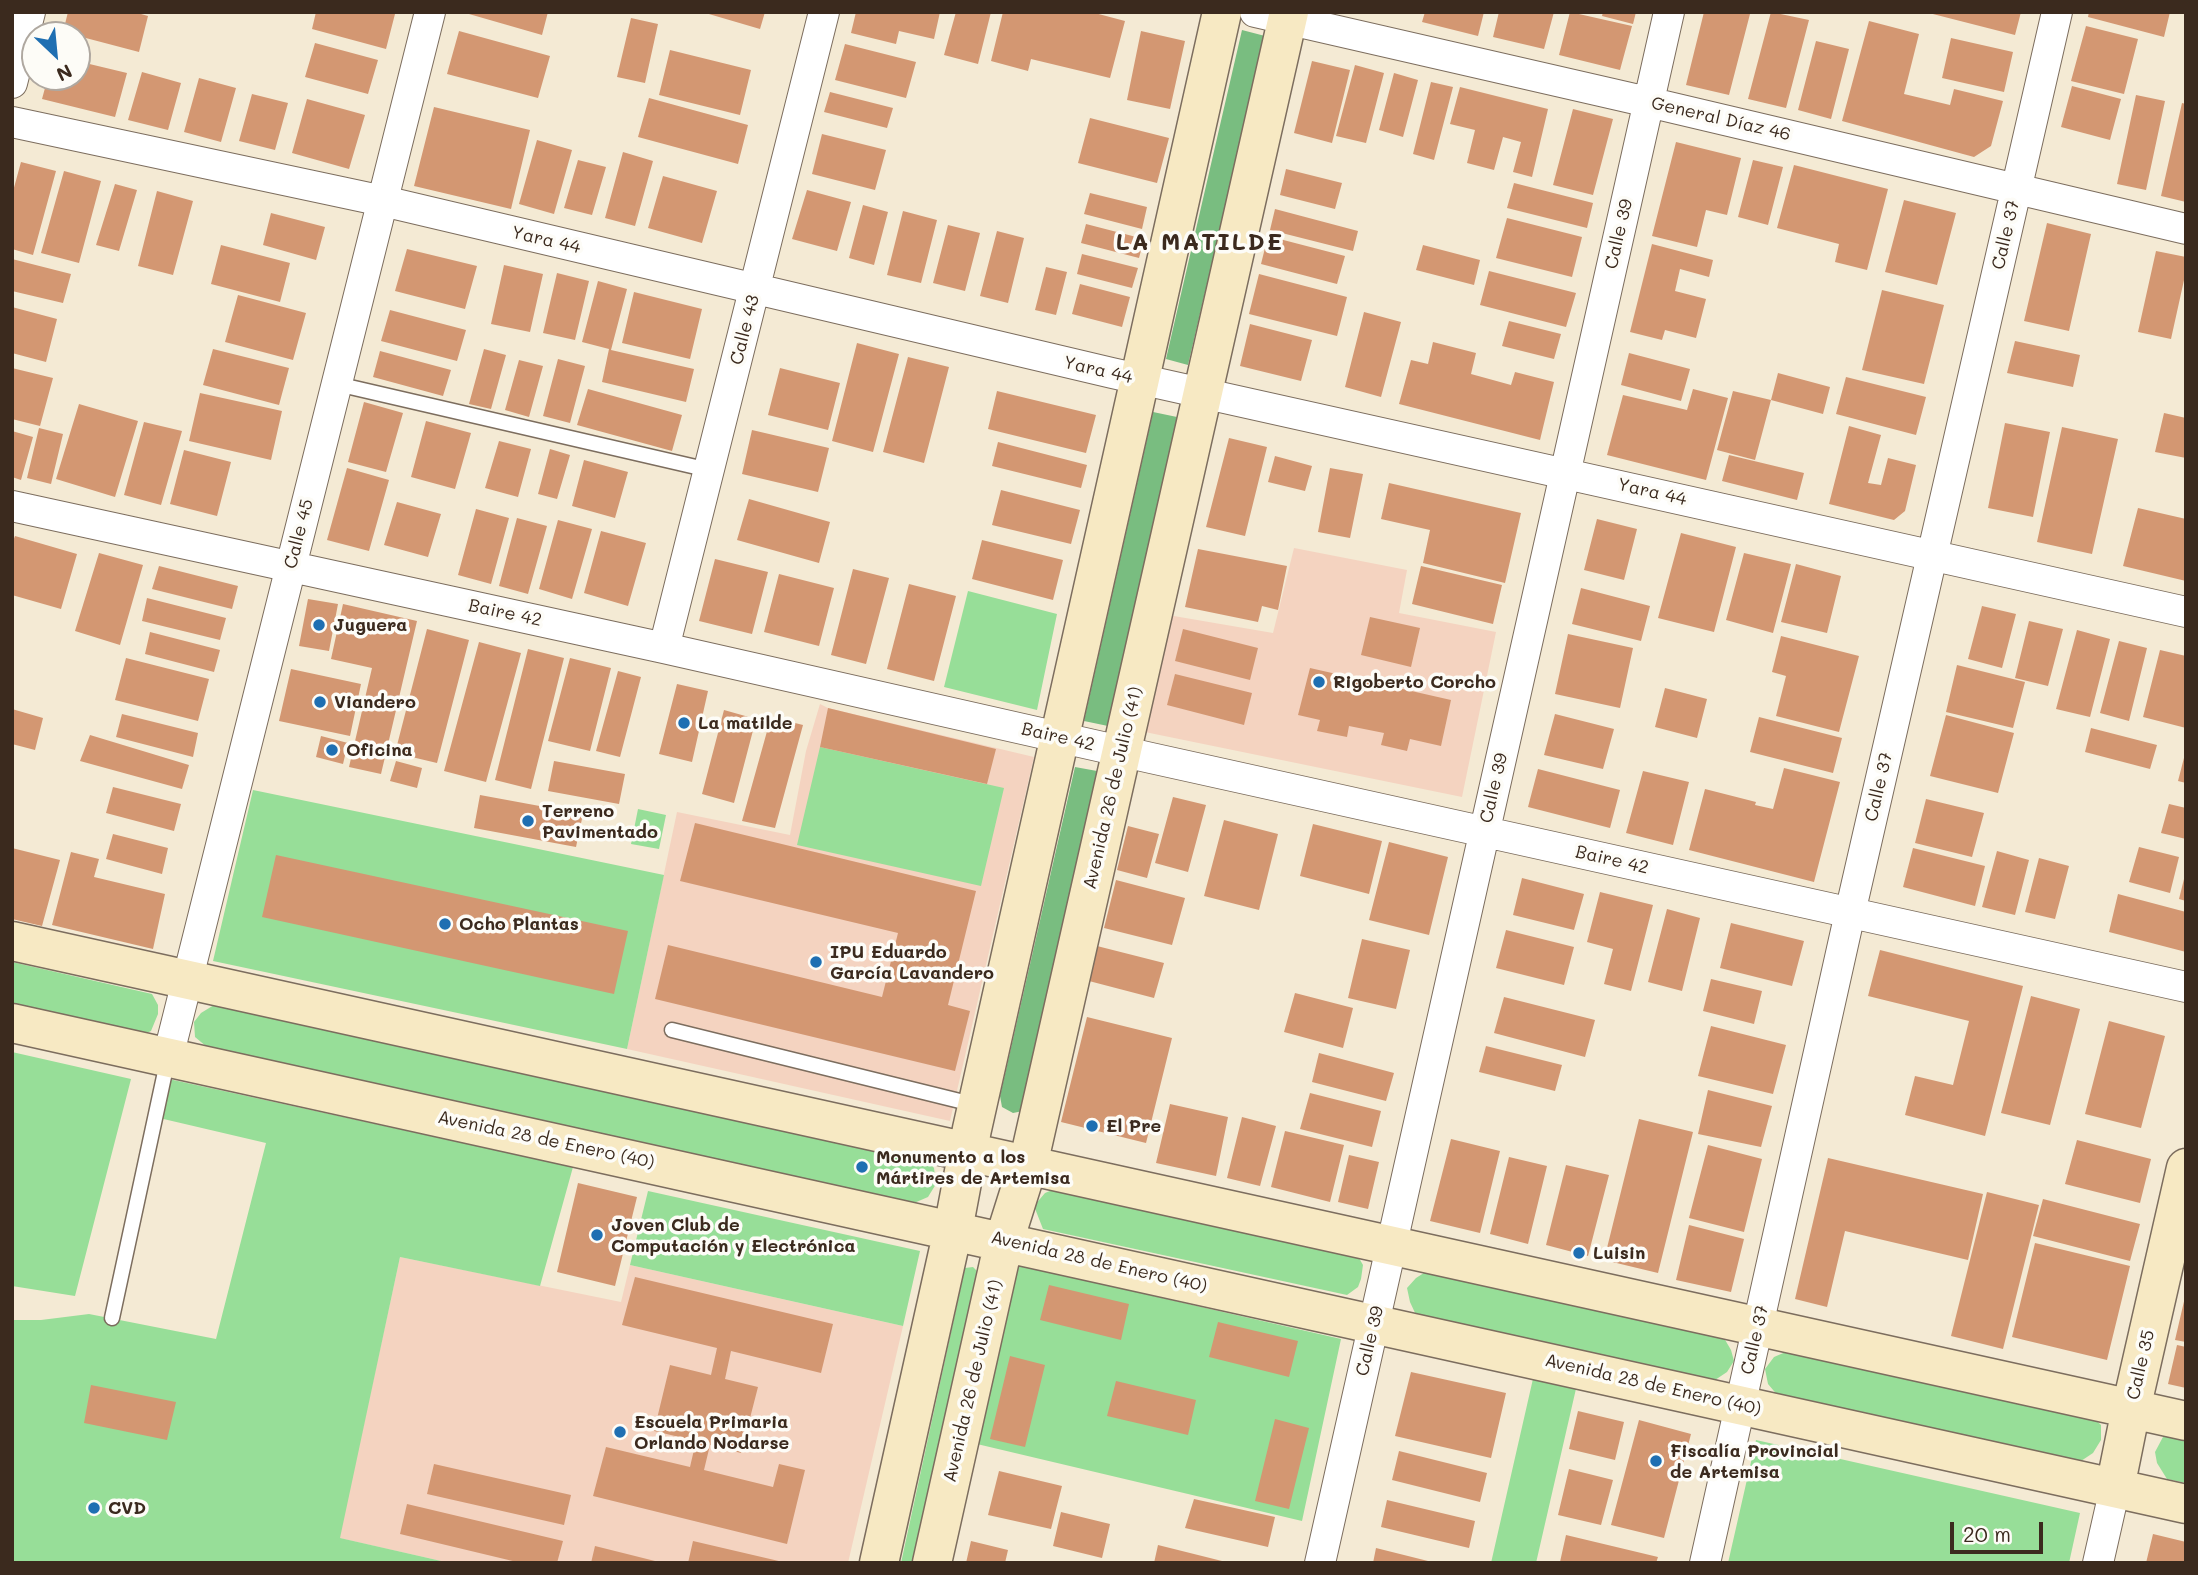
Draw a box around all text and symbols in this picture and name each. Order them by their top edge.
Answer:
north arrow [21,21,91,91]
text: N [53,59,77,88]
street label: General Díaz 46 [1649,92,1793,146]
street label: Calle 39 [1600,197,1638,271]
street label: Calle 37 [1988,198,2024,272]
street label: Yara 44 [509,222,583,258]
district label: LA MATILDE [1117,229,1283,257]
street label: Calle 43 [726,293,764,367]
street label: Yara 44 [1061,352,1135,388]
street label: Yara 44 [1615,474,1689,510]
street label: Calle 45 [280,497,318,571]
street label: Baire 42 [466,595,544,631]
place label: Juguera [333,614,407,636]
marker: Juguera [311,617,327,633]
place label: Rigoberto Corcho [1333,671,1496,693]
marker: Rigoberto Corcho [1311,674,1327,690]
street label: Avenida 26 de Julio (41) [1079,685,1147,891]
place label: Viandero [334,691,416,713]
marker: Viandero [312,694,328,710]
place label: La matilde [698,712,792,734]
marker: La matilde [676,715,692,731]
street label: Baire 42 [1019,718,1097,756]
place label: Oficina [346,739,413,761]
marker: Oficina [324,742,340,758]
street label: Calle 37 [1861,750,1897,824]
street label: Calle 39 [1475,751,1513,825]
place label: Terreno Pavimentado [542,800,658,842]
marker: Terreno Pavimentado [520,813,536,829]
street label: Baire 42 [1573,841,1651,879]
place label: Ocho Plantas [459,913,579,935]
marker: Ocho Plantas [437,916,453,932]
place label: IPU Eduardo García Lavandero [830,941,994,984]
marker: IPU Eduardo García Lavandero [808,954,824,970]
street label: Avenida 28 de Enero (40) [436,1106,656,1174]
place label: El Pre [1106,1115,1161,1137]
marker: El Pre [1084,1118,1100,1134]
place label: Monumento a los Mártires de Artemisa [876,1146,1070,1188]
marker: Monumento a los Mártires de Artemisa [854,1159,870,1175]
place label: Joven Club de Computación y Electrónica [611,1214,855,1256]
marker: Joven Club de Computación y Electrónica [589,1227,605,1243]
street label: Avenida 28 de Enero (40) [989,1227,1209,1297]
place label: Luisin [1593,1242,1645,1264]
marker: Luisin [1571,1245,1587,1261]
street label: Avenida 26 de Julio (41) [939,1278,1007,1484]
street label: Calle 37 [1737,1303,1773,1377]
street label: Calle 39 [1351,1304,1389,1378]
street label: Calle 35 [2122,1328,2160,1402]
street label: Avenida 28 de Enero (40) [1543,1350,1763,1420]
place label: Escuela Primaria Orlando Nodarse [634,1411,789,1454]
marker: Escuela Primaria Orlando Nodarse [612,1424,628,1440]
place label: Fiscalía Provincial de Artemisa [1670,1440,1839,1482]
marker: Fiscalía Provincial de Artemisa [1648,1453,1664,1469]
place label: CVD [108,1497,146,1519]
marker: CVD [86,1500,102,1516]
scale bar [1953,1508,2046,1552]
text: 20 m [1963,1520,2011,1547]

